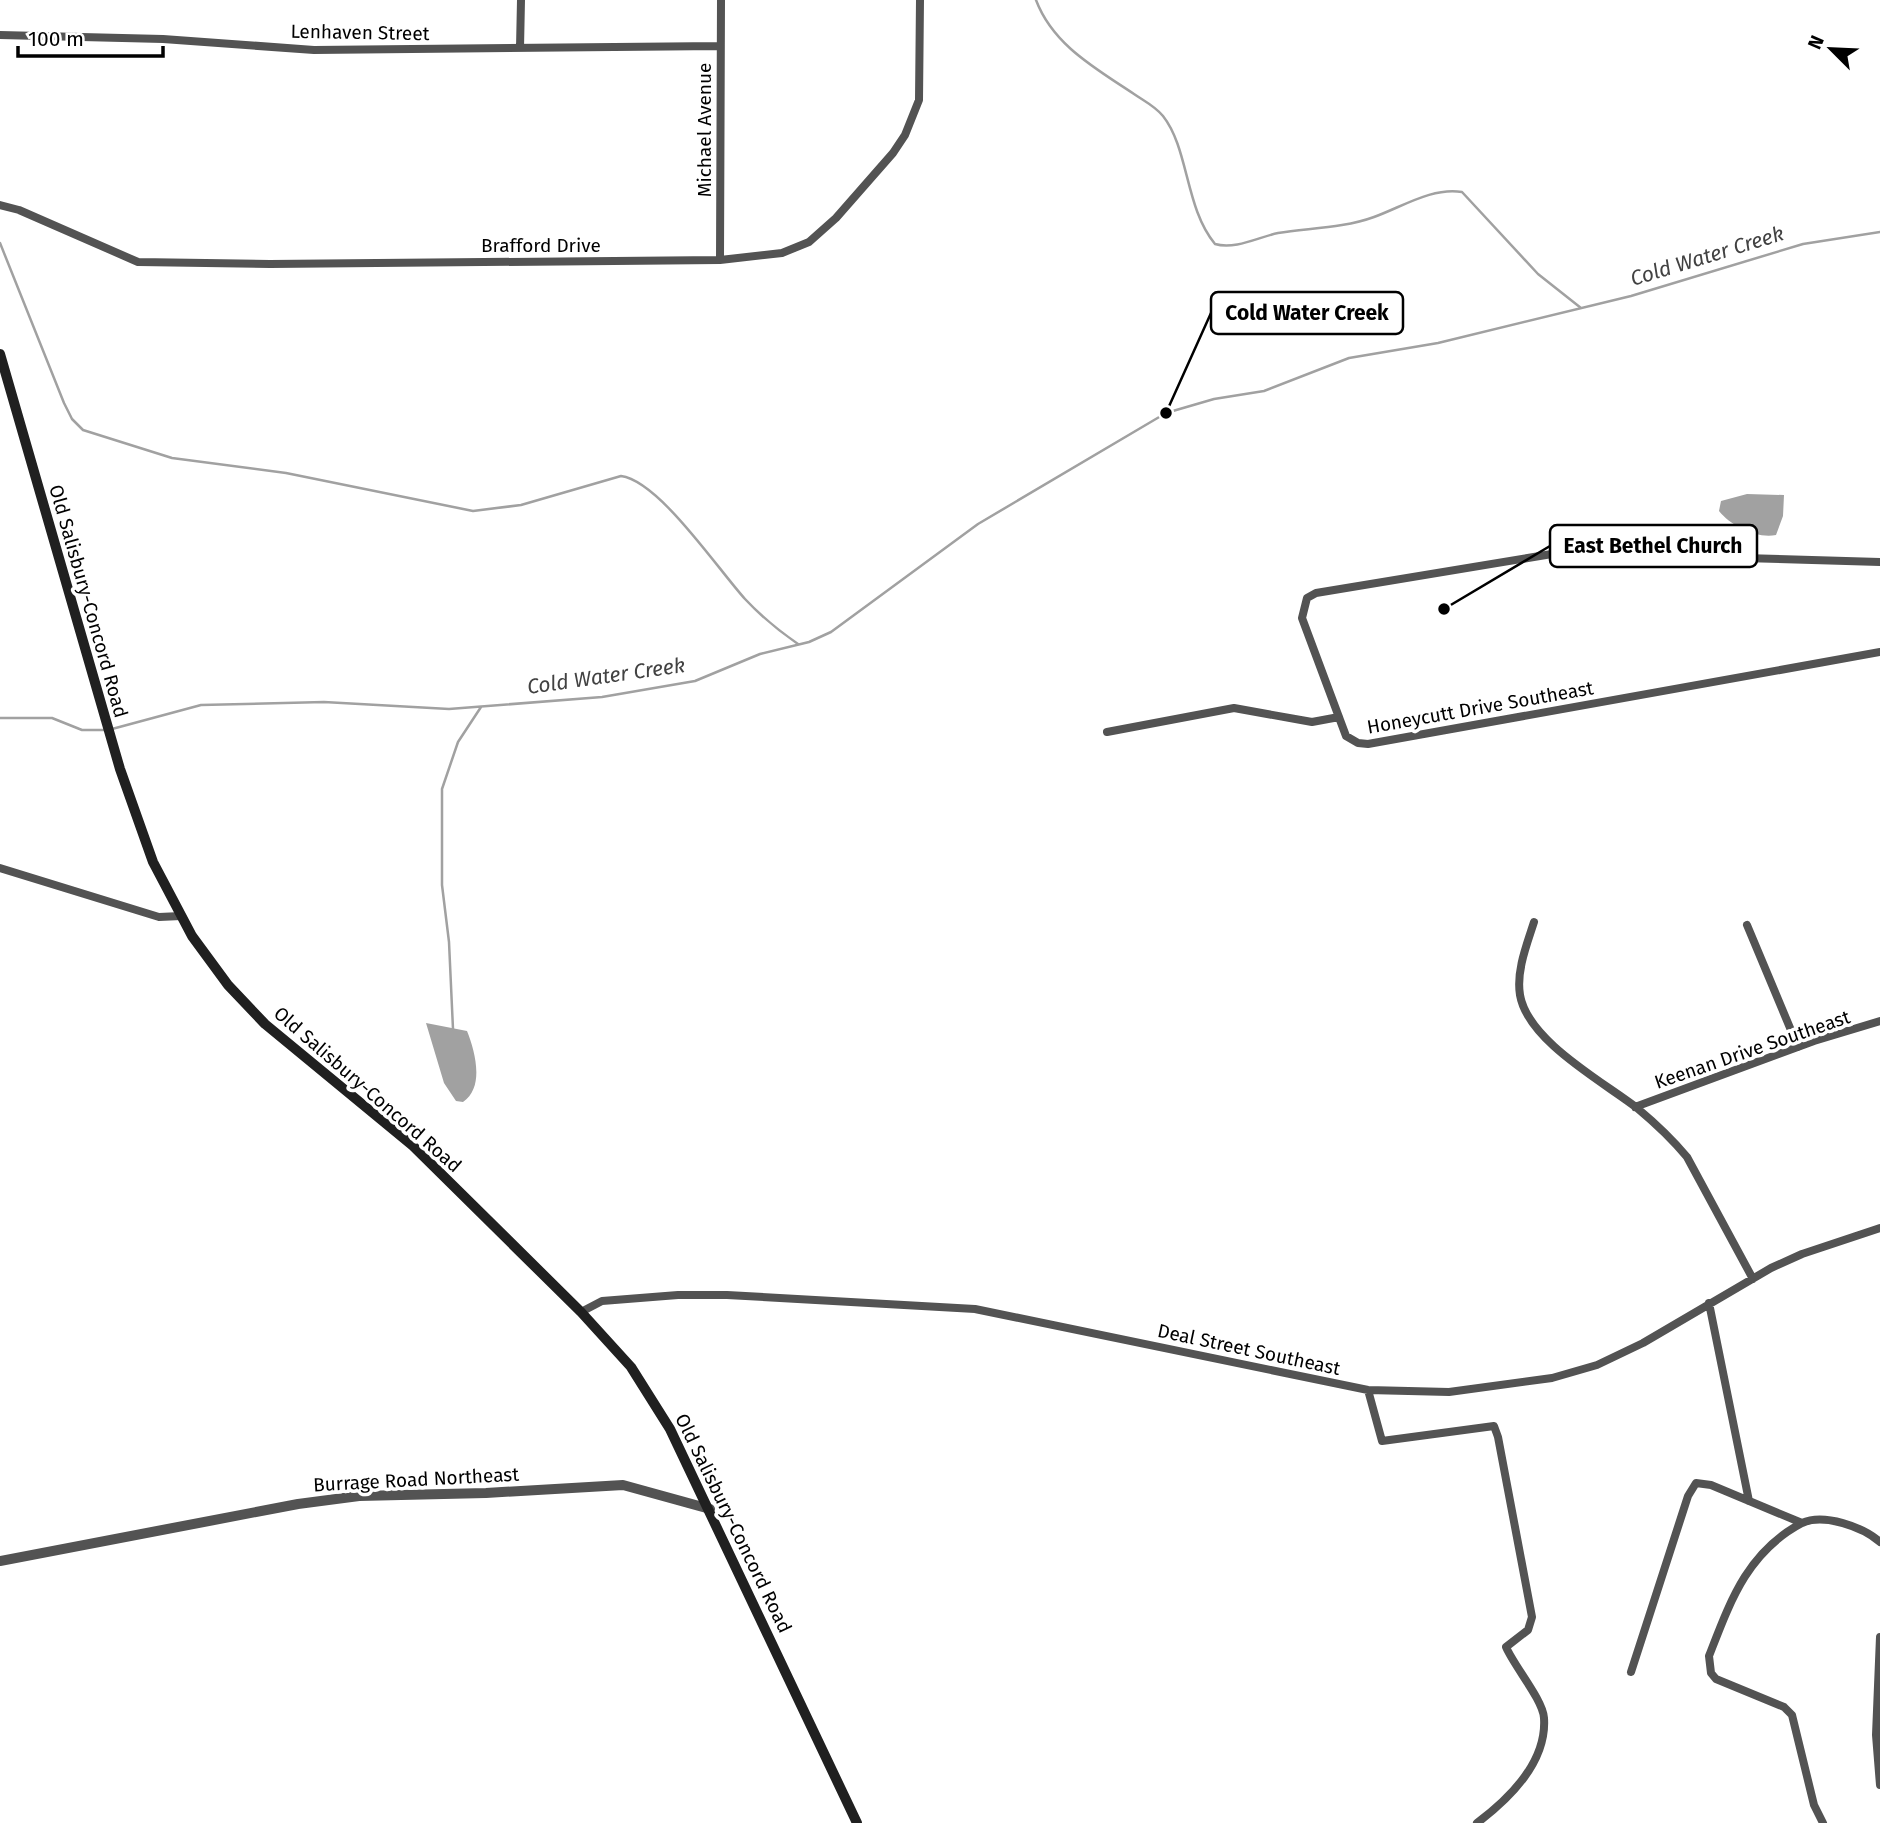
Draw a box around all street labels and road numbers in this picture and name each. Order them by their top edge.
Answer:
street label: Lenhaven Street [290,20,430,45]
street label: Michael Avenue [693,63,716,197]
street label: Brafford Drive [481,234,601,257]
street label: Old Salisbury-Concord Road [44,482,133,720]
street label: Honeycutt Drive Southeast [1365,676,1595,739]
street label: Old Salisbury-Concord Road [269,1002,466,1177]
street label: Keenan Drive Southeast [1651,1005,1853,1094]
street label: Deal Street Southeast [1155,1319,1343,1380]
street label: Old Salisbury-Concord Road [670,1410,797,1637]
street label: Burrage Road Northeast [313,1463,520,1496]

